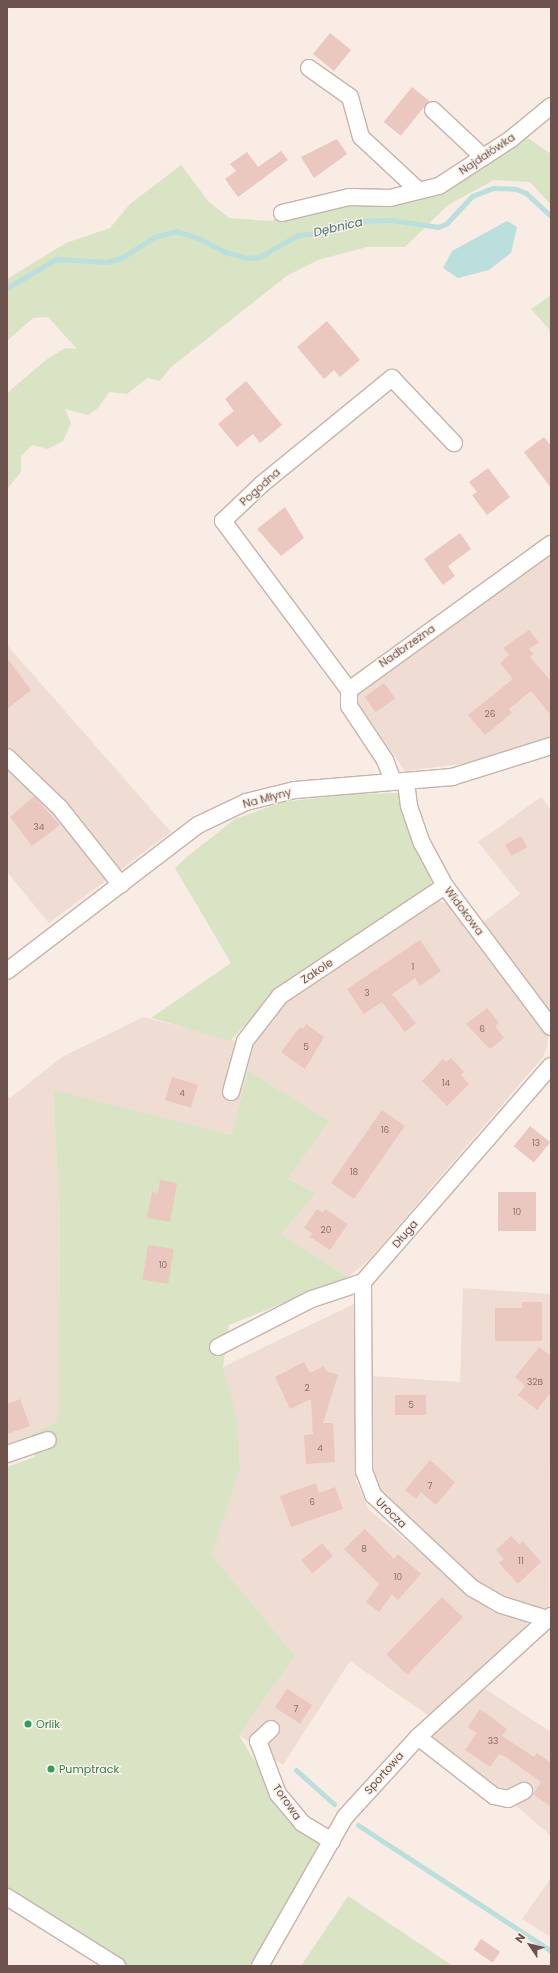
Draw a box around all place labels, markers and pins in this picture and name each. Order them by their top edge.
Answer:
place label: Orlik [36,1717,60,1731]
marker: Orlik [23,1719,33,1729]
place label: Pumptrack [59,1762,119,1776]
marker: Pumptrack [46,1764,56,1774]

